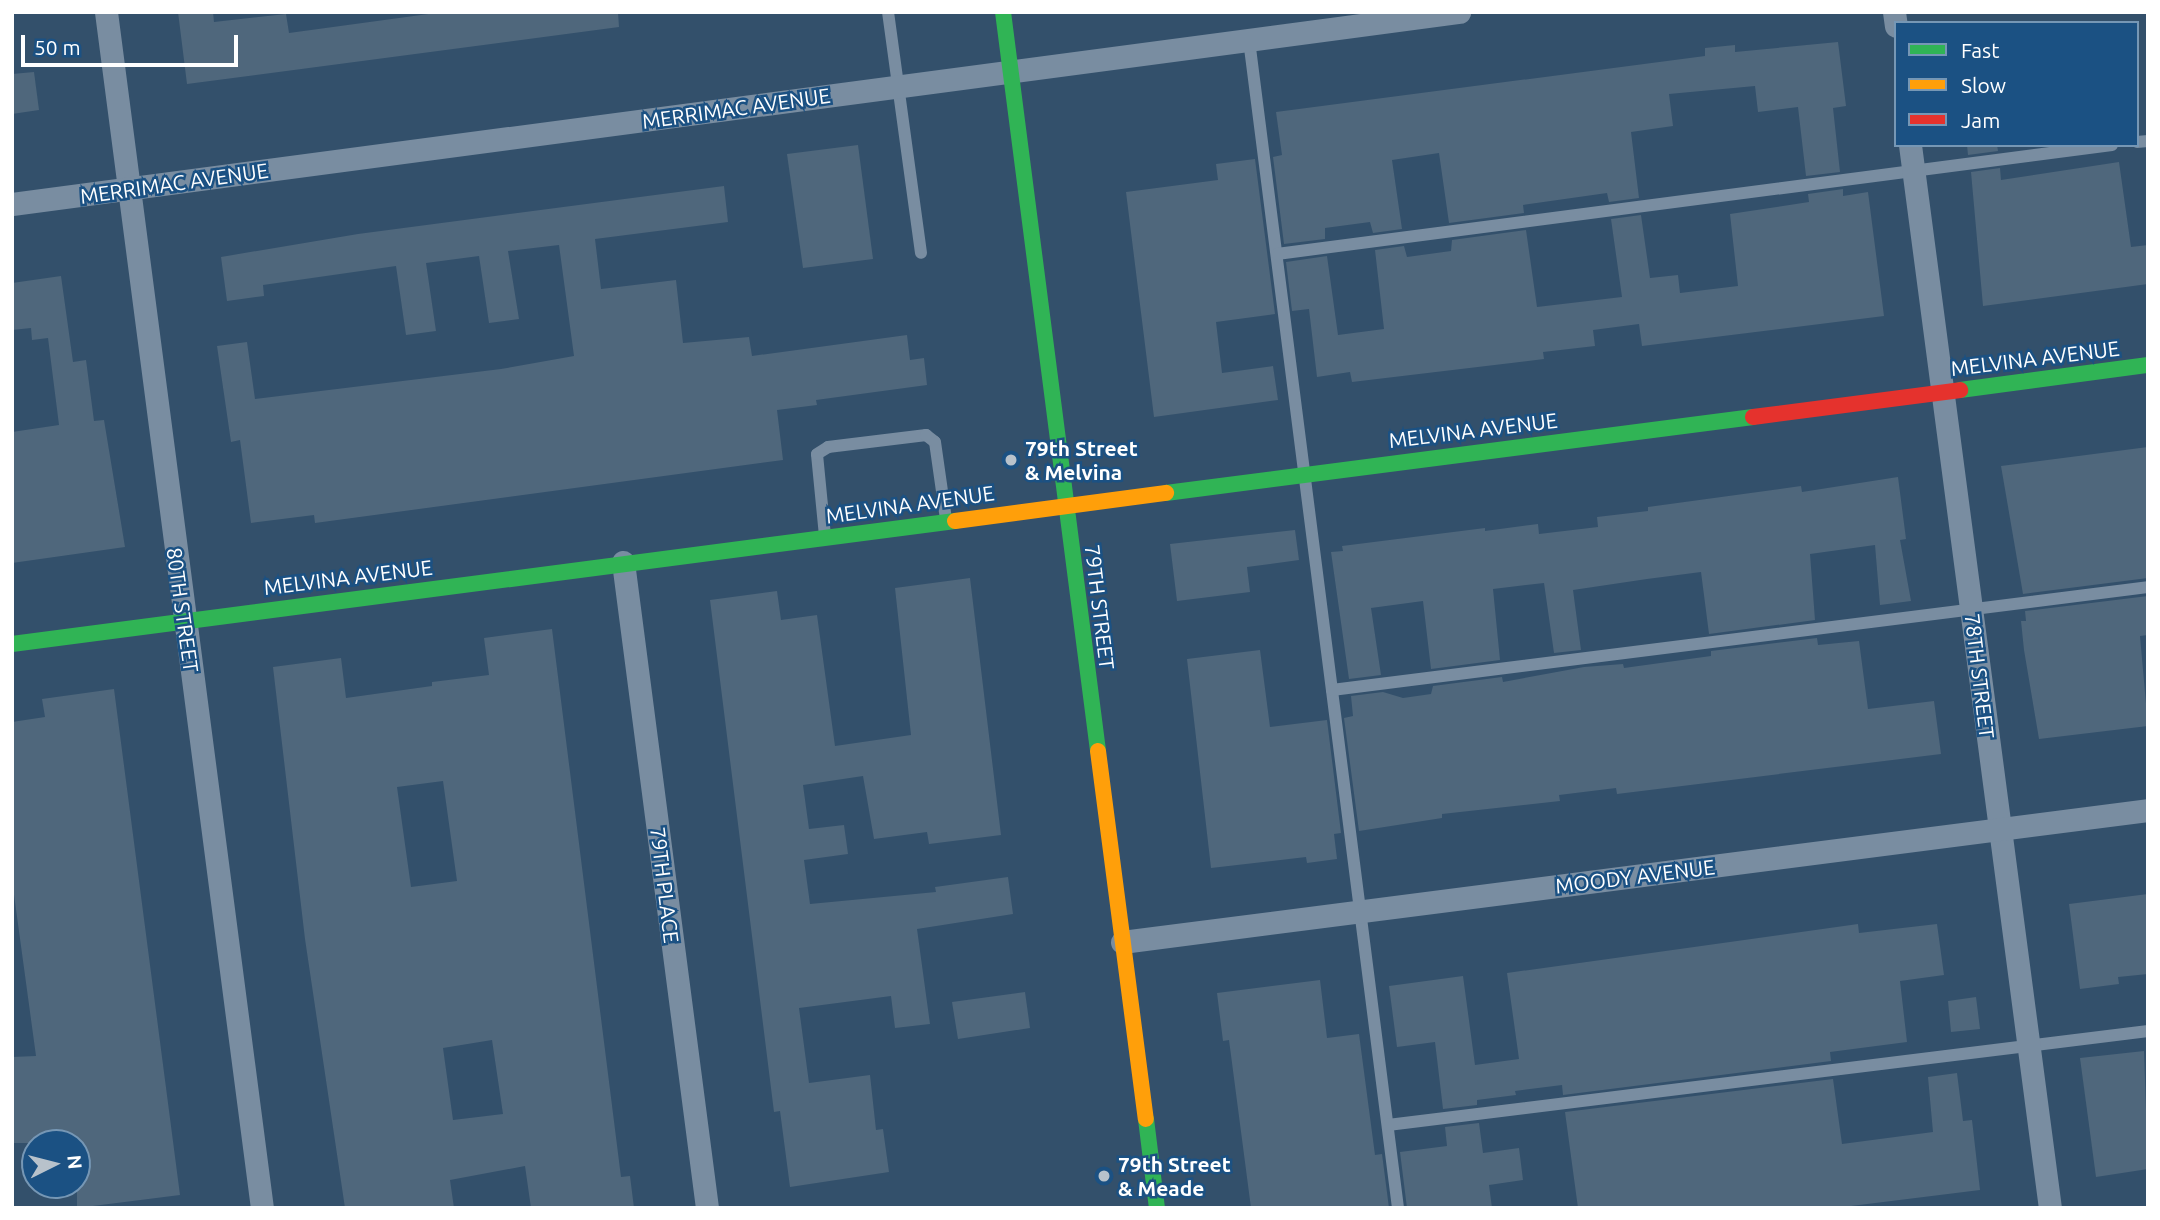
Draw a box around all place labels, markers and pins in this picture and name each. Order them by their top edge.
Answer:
place label: 79th Street & Melvina [1025,435,1138,485]
marker: 79th Street & Melvina [1003,452,1019,468]
place label: 79th Street & Meade [1118,1151,1231,1201]
marker: 79th Street & Meade [1096,1168,1112,1184]

